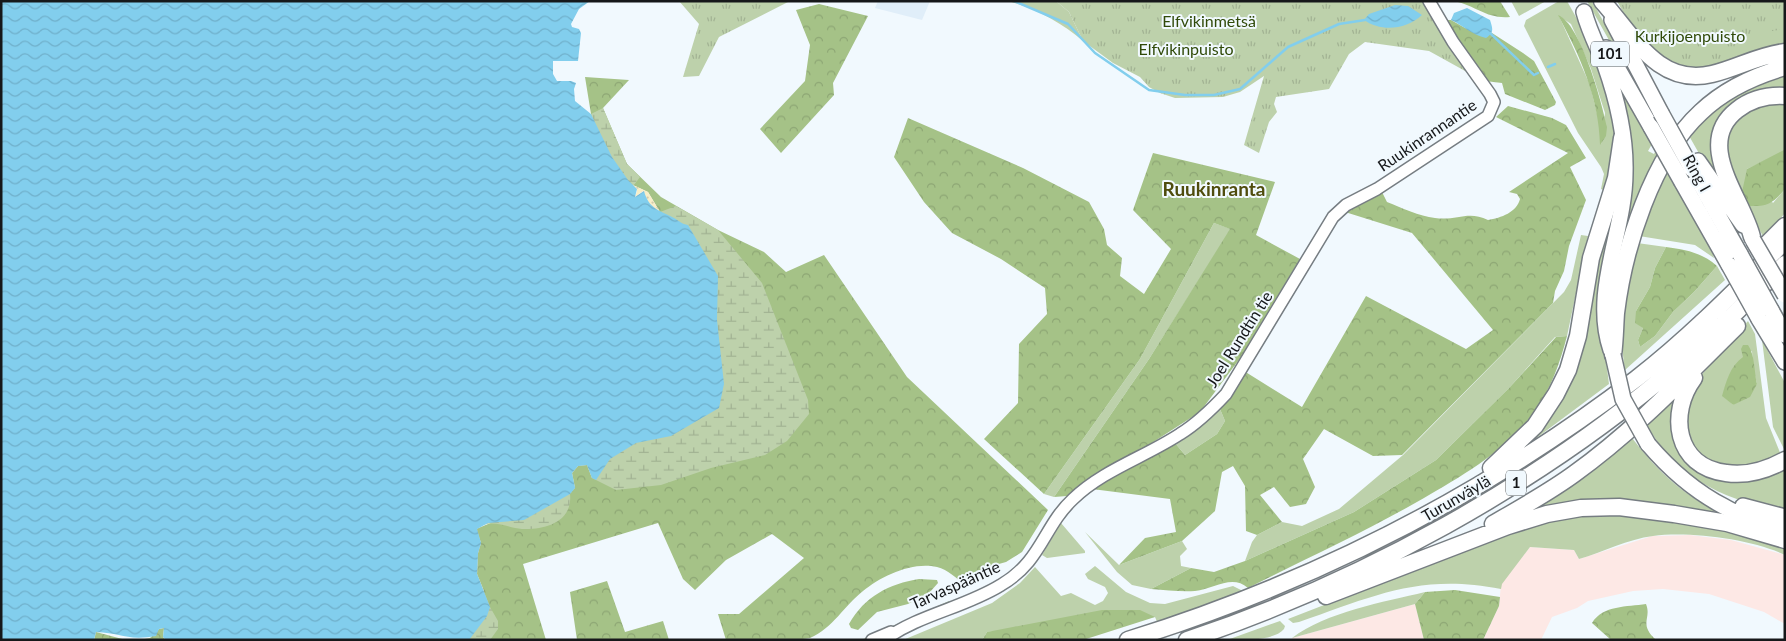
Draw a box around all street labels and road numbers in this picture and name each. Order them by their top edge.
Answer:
road number: 101 [1591,42,1629,66]
street label: Ruukinrannantie [1374,95,1480,175]
street label: Ring I [1680,151,1715,195]
street label: Joel Rundtin tie [1201,287,1276,390]
street label: Turunväylä [1418,470,1493,525]
road number: 1 [1506,470,1526,496]
street label: Tarvaspääntie [907,556,1003,613]

